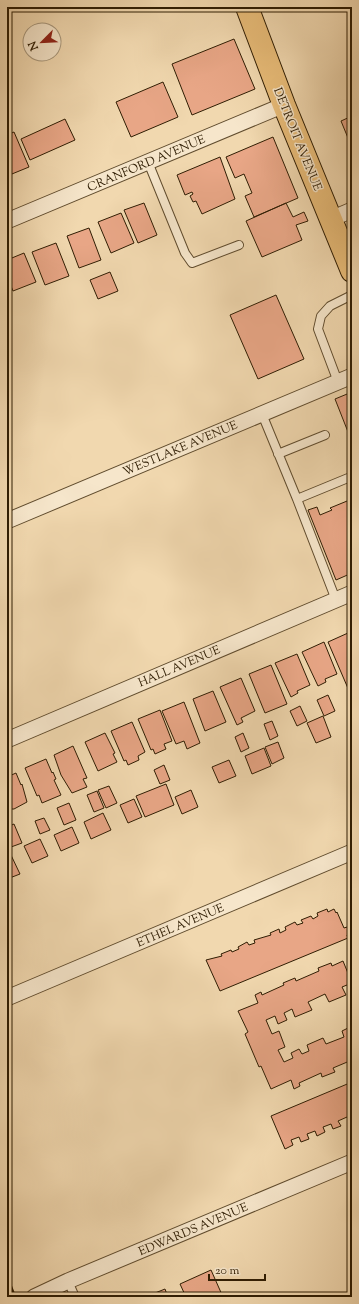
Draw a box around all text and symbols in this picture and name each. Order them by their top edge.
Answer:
north arrow [22,22,62,62]
text: N [25,38,43,54]
street label: DETROIT AVENUE [268,85,326,195]
street label: CRANFORD AVENUE [85,131,209,197]
street label: WESTLAKE AVENUE [120,416,241,481]
street label: HALL AVENUE [135,641,224,692]
street label: ETHEL AVENUE [134,899,228,953]
street label: EDWARDS AVENUE [136,1198,252,1261]
scale bar [209,1256,265,1282]
text: 20 m [215,1262,240,1280]

